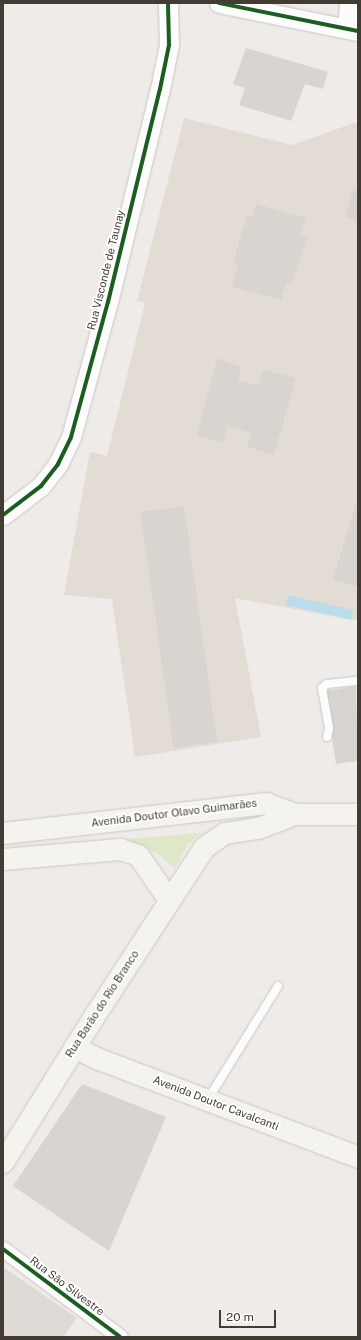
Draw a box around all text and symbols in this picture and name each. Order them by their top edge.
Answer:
street label: Rua Visconde de Taunay [85,208,127,332]
street label: Avenida Doutor Olavo Guimarães [90,796,258,830]
street label: Rua Barão do Rio Branco [62,948,142,1060]
street label: Avenida Doutor Cavalcanti [151,1073,281,1133]
street label: Rua São Silvestre [27,1254,107,1318]
scale bar [221,1302,278,1328]
text: 20 m [226,1310,254,1324]

